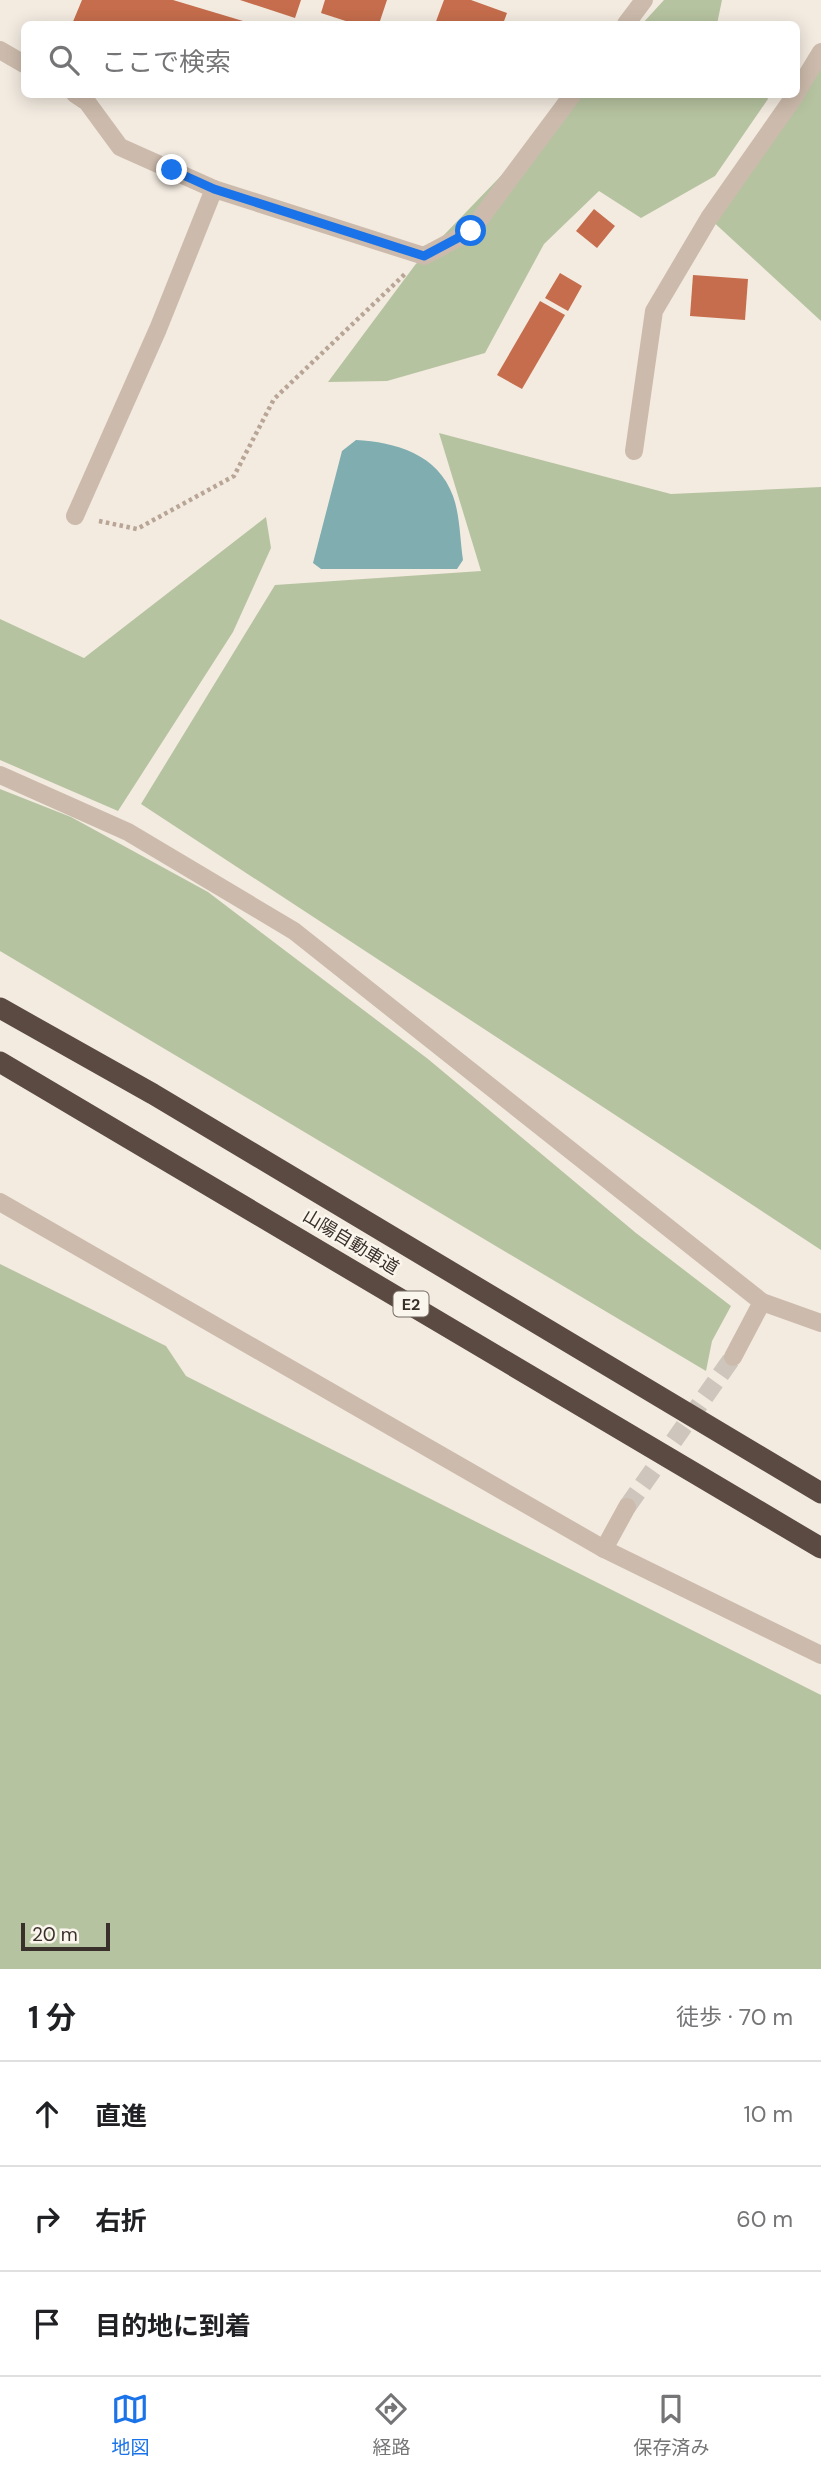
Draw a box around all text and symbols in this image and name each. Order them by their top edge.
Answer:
search box [21,21,800,98]
icon: search [45,41,83,79]
text: ここで検索 [101,45,231,79]
route end [156,154,187,185]
route start [455,215,486,246]
street label: 山陽自動車道 [299,1204,403,1280]
road number: E2 [394,1292,428,1316]
scale bar [21,1920,110,1952]
text: 20 m [32,1922,78,1947]
text: 1 分 [28,1998,76,2037]
text: 徒歩 · 70 m [676,2002,793,2032]
icon: ahead [28,2095,66,2133]
text: 直進 [95,2099,147,2133]
text: 10 m [743,2099,793,2129]
icon: right [28,2200,66,2238]
text: 右折 [95,2204,147,2238]
text: 60 m [736,2204,793,2234]
icon: arrive [28,2305,66,2343]
text: 目的地に到着 [95,2309,251,2343]
tab: 地図 [111,2390,150,2460]
tab: 経路 [372,2390,411,2460]
tab: 保存済み [633,2390,710,2460]

